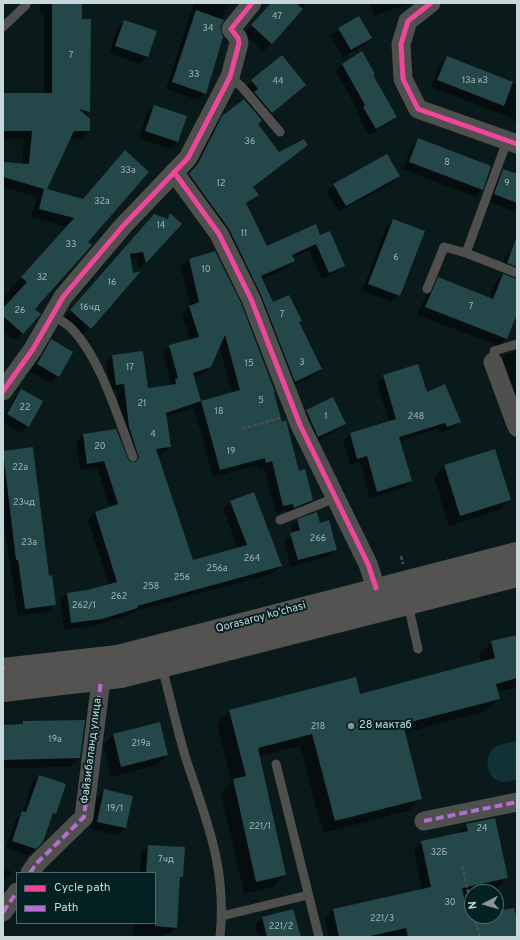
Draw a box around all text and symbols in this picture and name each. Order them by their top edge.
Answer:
house number: 47 [272,12,282,22]
house number: 34 [202,24,214,34]
house number: 7 [69,51,73,61]
house number: 33 [189,70,199,80]
house number: 13a к3 [462,76,488,86]
house number: 44 [272,77,284,87]
house number: 36 [245,137,255,147]
house number: 8 [444,158,450,168]
house number: 33а [120,166,136,176]
house number: 12 [217,179,225,189]
house number: 9 [504,179,510,189]
house number: 32а [94,197,110,207]
house number: 14 [157,221,165,231]
house number: 11 [241,229,247,239]
house number: 33 [66,240,76,250]
house number: 6 [393,253,399,263]
house number: 10 [201,265,211,275]
house number: 32 [37,273,47,283]
house number: 16 [108,278,116,288]
house number: 7 [469,302,473,312]
house number: 16чд [80,303,100,313]
house number: 26 [15,306,25,316]
house number: 7 [280,310,284,320]
house number: 3 [299,358,305,368]
house number: 15 [245,359,253,369]
house number: 17 [126,363,134,373]
house number: 5 [258,396,264,406]
house number: 21 [138,399,146,409]
house number: 22 [19,403,31,413]
house number: 18 [215,407,223,417]
house number: 1 [324,412,328,422]
house number: 248 [408,412,424,422]
house number: 4 [150,430,156,440]
house number: 20 [94,442,106,452]
house number: 19 [227,447,235,457]
house number: 22a [12,463,28,473]
house number: 23чд [13,498,35,508]
house number: 266 [310,534,326,544]
house number: 23a [21,538,37,548]
house number: 264 [244,554,260,564]
house number: 256a [206,564,228,574]
house number: 256 [174,573,190,583]
house number: 258 [143,582,159,592]
house number: 262 [111,592,127,602]
street label: Qorasaroy ko'chasi [214,600,308,636]
house number: 262/1 [72,601,96,611]
street label: Файзибаланд улица [79,697,105,805]
place label: 28 мактаб [359,719,412,733]
marker: 28 мактаб [346,721,356,731]
house number: 218 [311,722,325,732]
house number: 19a [48,735,62,745]
house number: 219a [132,739,150,749]
house number: 19/1 [107,804,123,814]
house number: 221/1 [249,822,271,832]
house number: 24 [476,824,488,834]
house number: 32Б [431,848,447,858]
house number: 7чд [158,855,174,865]
legend [16,872,156,924]
text: Cycle path [54,880,111,896]
north arrow [464,884,504,924]
house number: 30 [444,898,456,908]
text: Path [54,900,79,916]
text: N [466,900,480,910]
house number: 221/3 [370,914,394,924]
house number: 221/2 [269,922,293,932]

